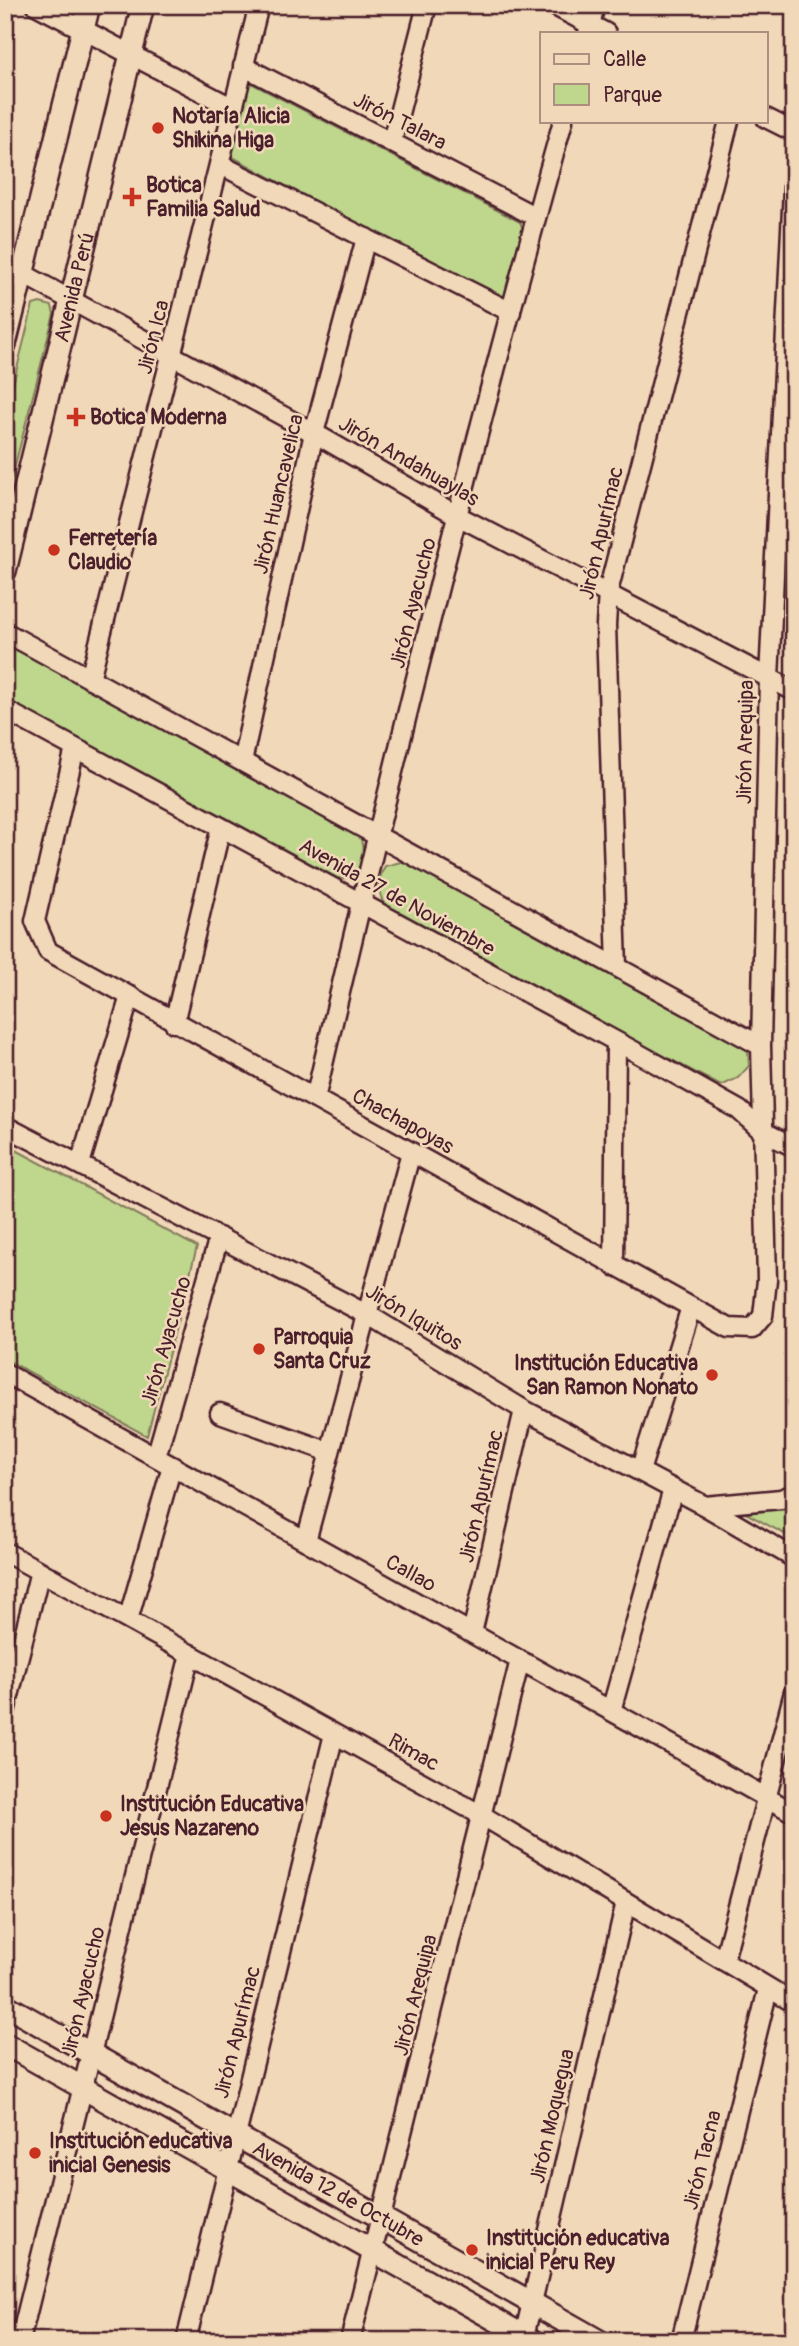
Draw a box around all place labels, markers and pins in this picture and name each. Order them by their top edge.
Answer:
place label: Notaría Alicia Shikina Higa [172,103,290,154]
marker: Notaría Alicia Shikina Higa [150,120,166,136]
place label: Botica Familia Salud [146,172,260,223]
marker: Botica Familia Salud [124,189,140,205]
place label: Botica Moderna [90,404,227,431]
marker: Botica Moderna [68,409,84,425]
place label: Ferretería Claudio [68,525,157,576]
marker: Ferretería Claudio [46,542,62,558]
place label: Parroquia Santa Cruz [273,1324,371,1375]
marker: Parroquia Santa Cruz [251,1341,267,1357]
place label: Institución Educativa San Ramon Nonato [514,1350,699,1401]
marker: Institución Educativa San Ramon Nonato [704,1367,720,1383]
place label: Institución Educativa Jesus Nazareno [120,1791,304,1842]
marker: Institución Educativa Jesus Nazareno [98,1808,114,1824]
place label: Institución educativa inicial Genesis [49,2128,233,2179]
marker: Institución educativa inicial Genesis [27,2145,43,2161]
place label: Institución educativa inicial Peru Rey [486,2225,670,2276]
marker: Institución educativa inicial Peru Rey [464,2242,480,2258]

